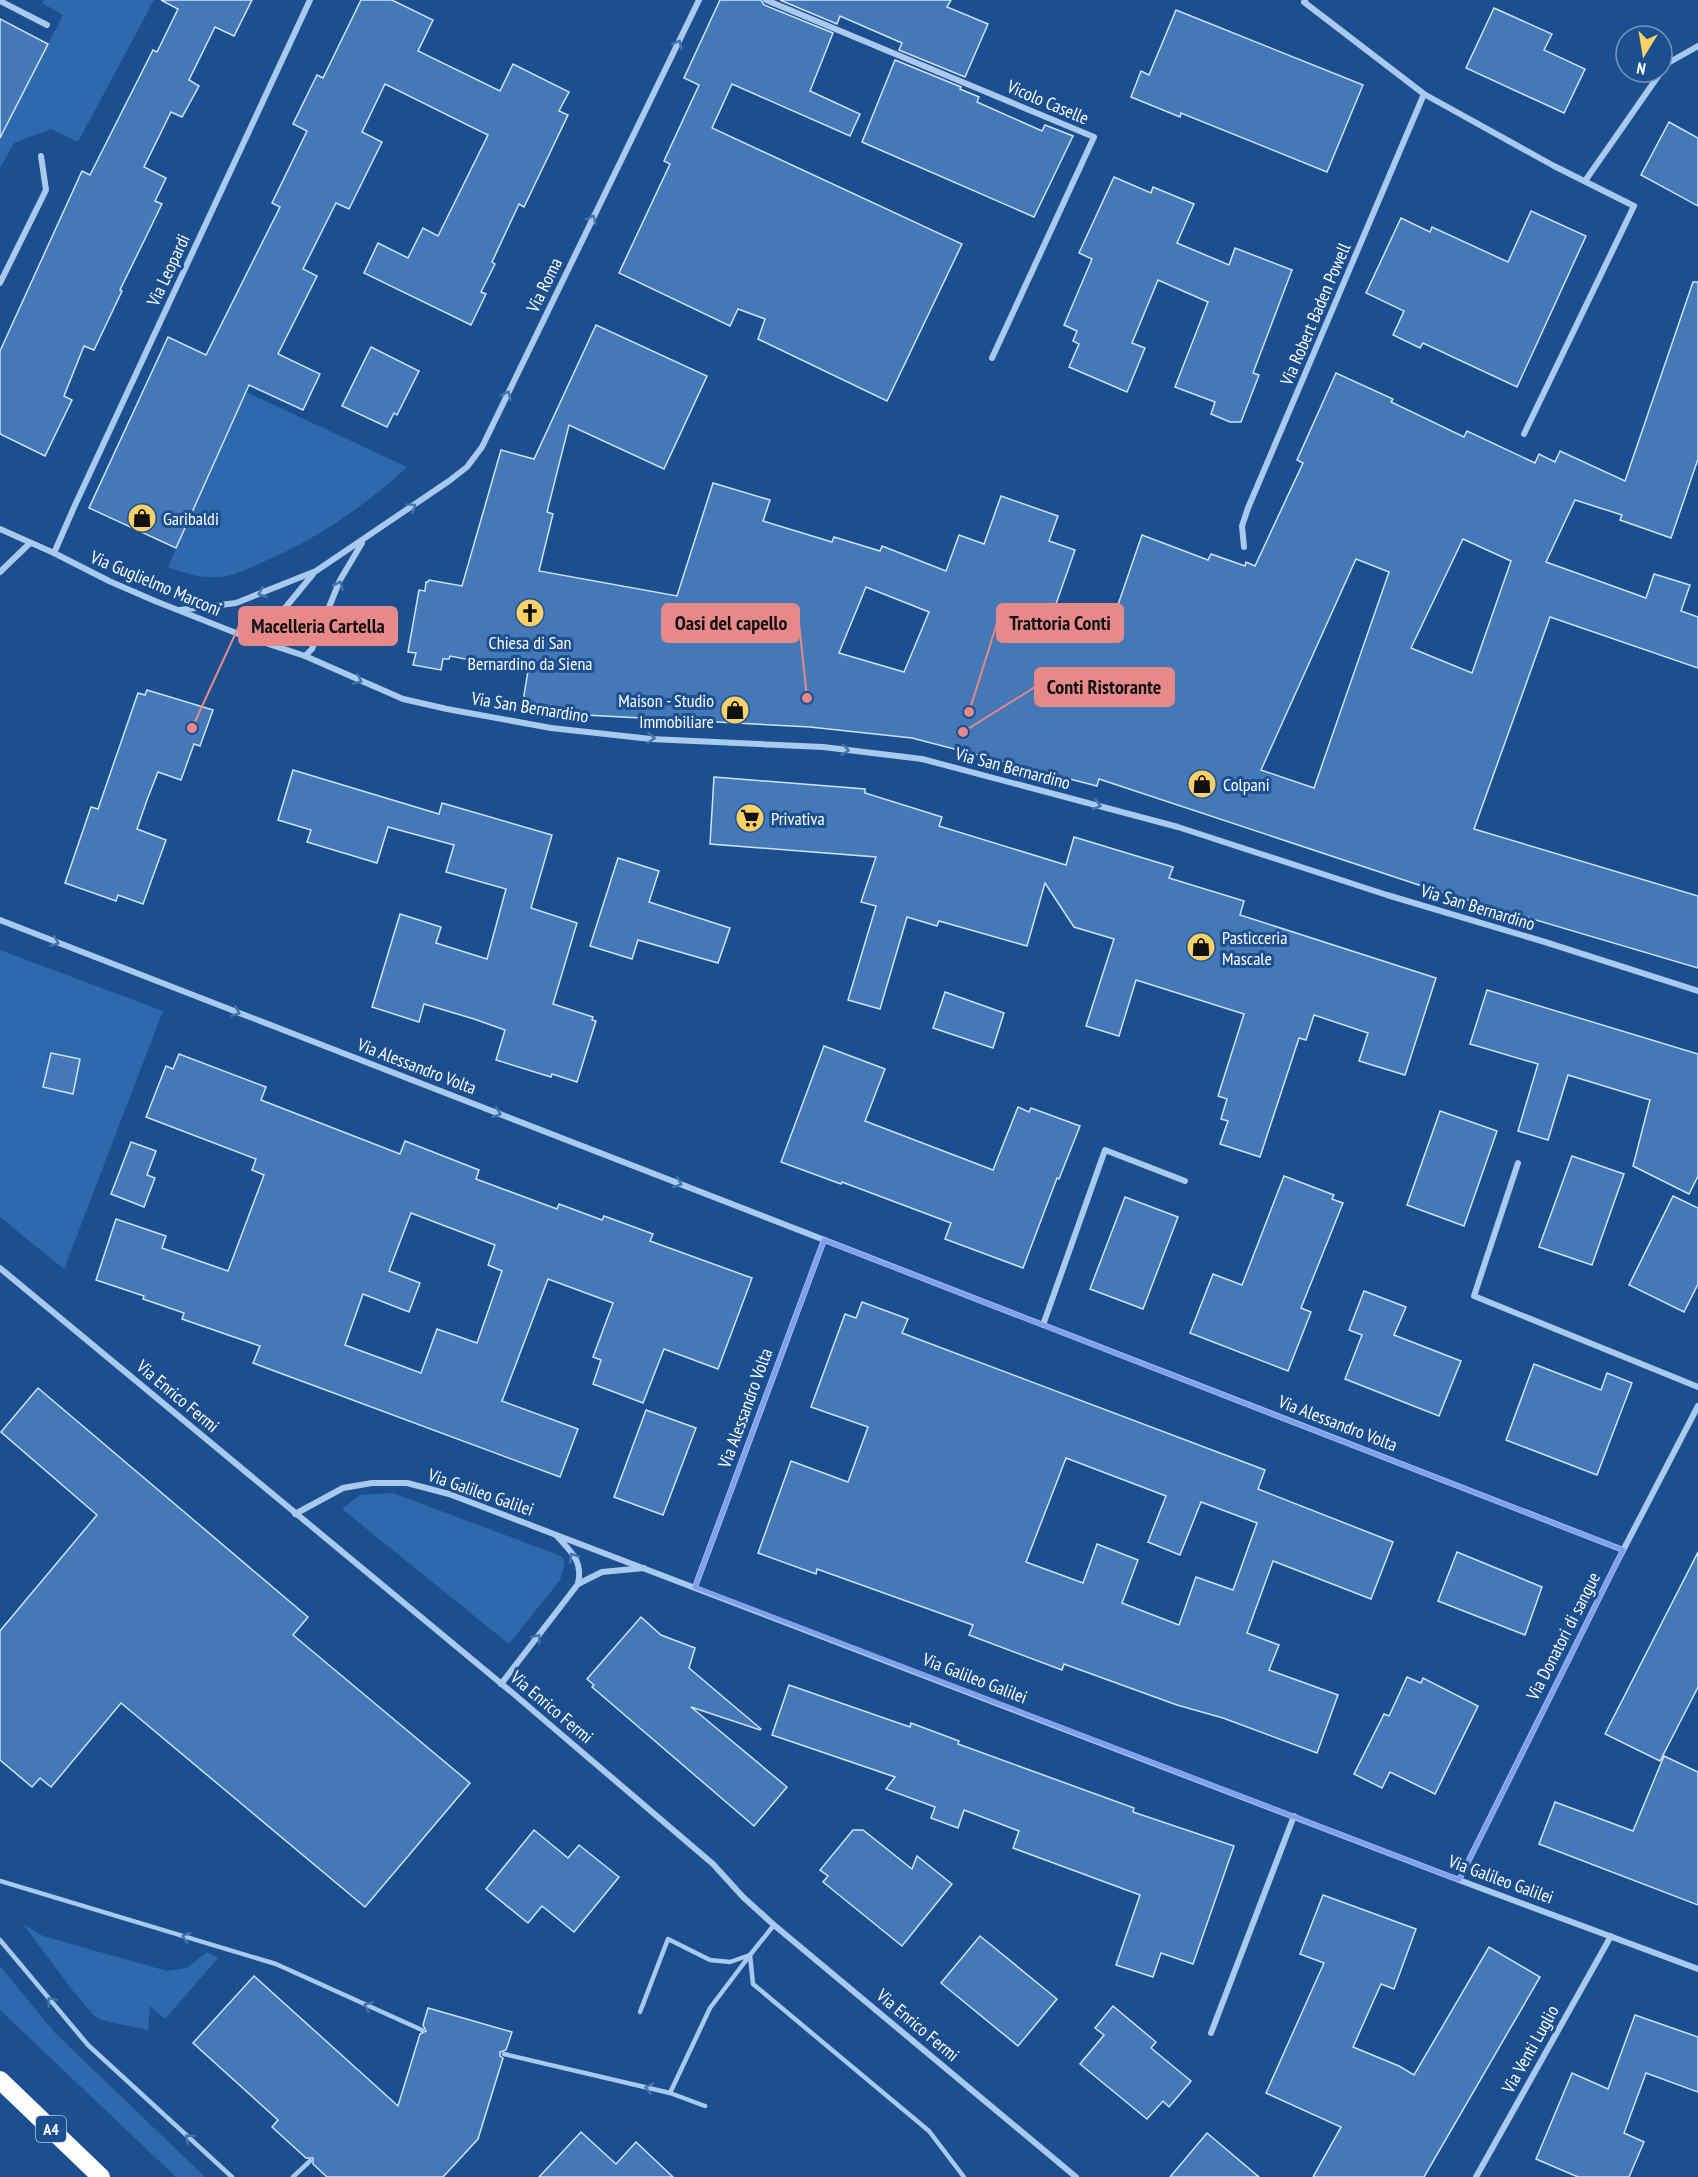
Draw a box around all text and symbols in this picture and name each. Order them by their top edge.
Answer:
north arrow [1614,24,1674,84]
one-way arrow [670,39,682,50]
text: N [1635,58,1647,79]
street label: Vicolo Caselle [1003,74,1092,129]
one-way arrow [585,215,597,226]
street label: Via Leopardi [141,230,195,311]
street label: Via Robert Baden Powell [1274,239,1356,390]
street label: Via Roma [521,254,567,317]
one-way arrow [500,390,512,401]
shop icon: Garibaldi [126,502,158,534]
one-way arrow [405,503,416,514]
place label: Garibaldi [163,507,219,530]
street label: Via Guglielmo Marconi [86,545,225,621]
one-way arrow [332,580,344,591]
one-way arrow [257,586,268,598]
church icon: Chiesa di San Bernardino da Siena [514,597,546,629]
callout: Oasi del capello [662,604,799,642]
callout: Trattoria Conti [997,604,1123,642]
callout: Macelleria Cartella [239,607,397,645]
text: Oasi del capello [675,610,787,636]
text: Trattoria Conti [1009,610,1111,636]
text: Macelleria Cartella [251,613,385,639]
place label: Chiesa di San Bernardino da Siena [467,631,593,675]
callout: Conti Ristorante [1035,668,1174,706]
one-way arrow [351,673,362,685]
text: Conti Ristorante [1047,674,1161,700]
street label: Via San Bernardino [469,686,590,728]
place label: Maison - Studio Immobiliare [618,689,714,733]
shop icon: Maison - Studio Immobiliare [719,694,751,726]
one-way arrow [646,732,655,745]
street label: Via San Bernardino [952,741,1073,794]
one-way arrow [841,743,850,756]
shop icon: Colpani [1186,768,1218,800]
place label: Colpani [1223,773,1270,796]
one-way arrow [1091,798,1101,811]
supermarket icon: Privativa [734,802,766,834]
place label: Privativa [771,807,825,830]
street label: Via San Bernardino [1417,878,1538,935]
place label: Pasticceria Mascale [1222,926,1287,970]
shop icon: Pasticceria Mascale [1185,931,1217,963]
one-way arrow [49,934,59,947]
one-way arrow [230,1005,241,1017]
street label: Via Alessandro Volta [353,1032,480,1099]
one-way arrow [491,1105,501,1118]
one-way arrow [672,1176,683,1188]
street label: Via Alessandro Volta [712,1345,777,1472]
street label: Via Enrico Fermi [131,1354,224,1437]
street label: Via Alessandro Volta [1274,1389,1401,1456]
street label: Via Galileo Galilei [424,1463,537,1521]
one-way arrow [569,1553,581,1563]
street label: Via Donatori di sangue [1520,1568,1605,1705]
one-way arrow [530,1633,541,1644]
street label: Via Galileo Galilei [919,1647,1031,1708]
street label: Via Enrico Fermi [505,1665,598,1748]
street label: Via Galileo Galilei [1444,1849,1557,1909]
one-way arrow [181,1932,192,1944]
street label: Via Enrico Fermi [871,1983,964,2066]
one-way arrow [47,1997,58,2008]
one-way arrow [364,2001,375,2013]
street label: Via Venti Luglio [1496,2001,1564,2098]
one-way arrow [645,2082,655,2095]
road number: A4 [36,2116,66,2142]
one-way arrow [185,2134,196,2145]

